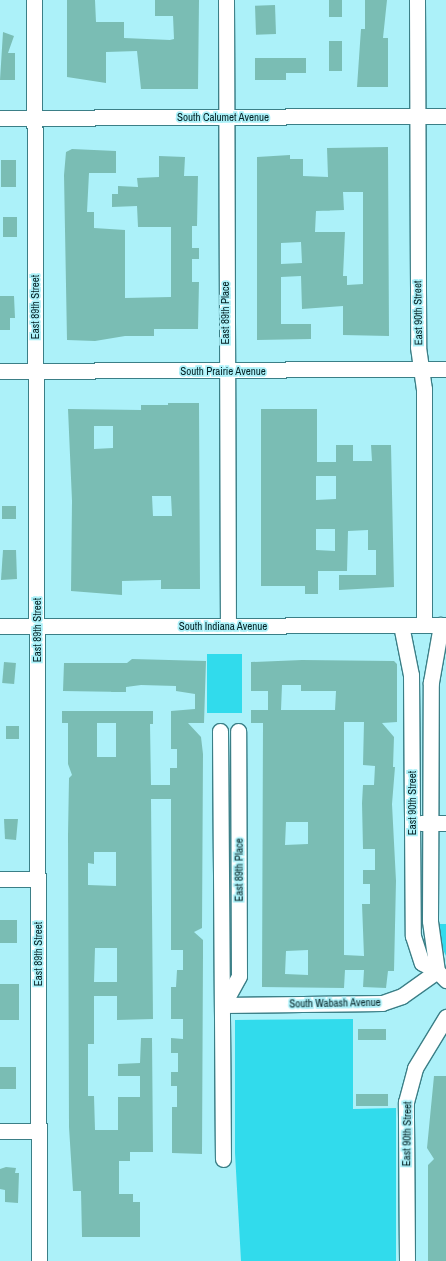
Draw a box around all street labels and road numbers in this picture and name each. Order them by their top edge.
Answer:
street label: South Calumet Avenue [177,110,269,124]
street label: East 89th Street [28,275,42,339]
street label: East 89th Place [218,281,232,345]
street label: East 90th Street [411,281,425,345]
street label: South Prairie Avenue [180,364,266,378]
street label: East 89th Street [30,598,44,662]
street label: South Indiana Avenue [178,619,268,633]
street label: East 90th Street [405,771,419,835]
street label: East 89th Place [232,838,246,902]
street label: East 89th Street [31,922,45,986]
street label: South Wabash Avenue [289,996,381,1010]
street label: East 90th Street [400,1102,414,1166]

